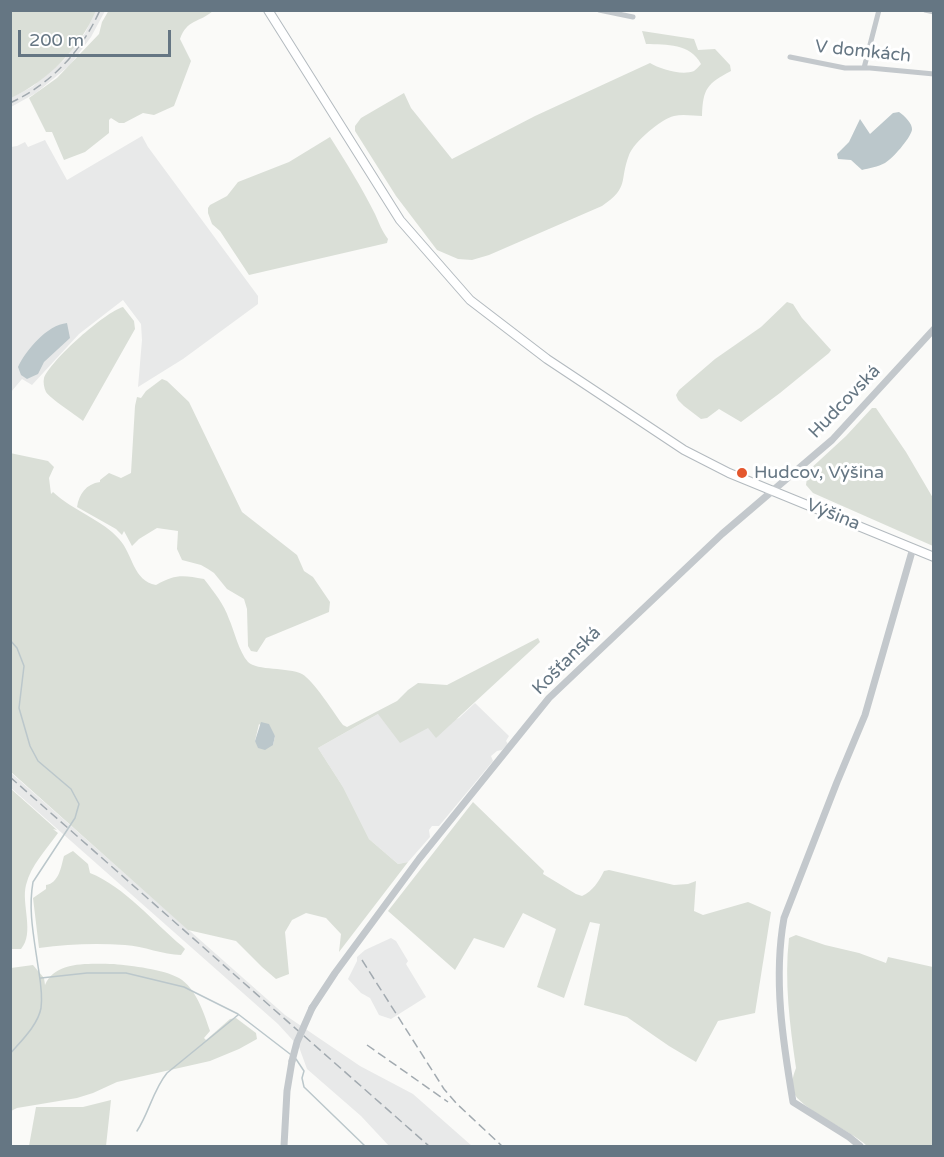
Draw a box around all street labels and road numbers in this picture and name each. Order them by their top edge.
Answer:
street label: V domkách [814,36,912,68]
street label: Hudcovská [805,361,885,443]
street label: Výšina [803,494,863,536]
street label: Košťanská [528,622,606,700]

